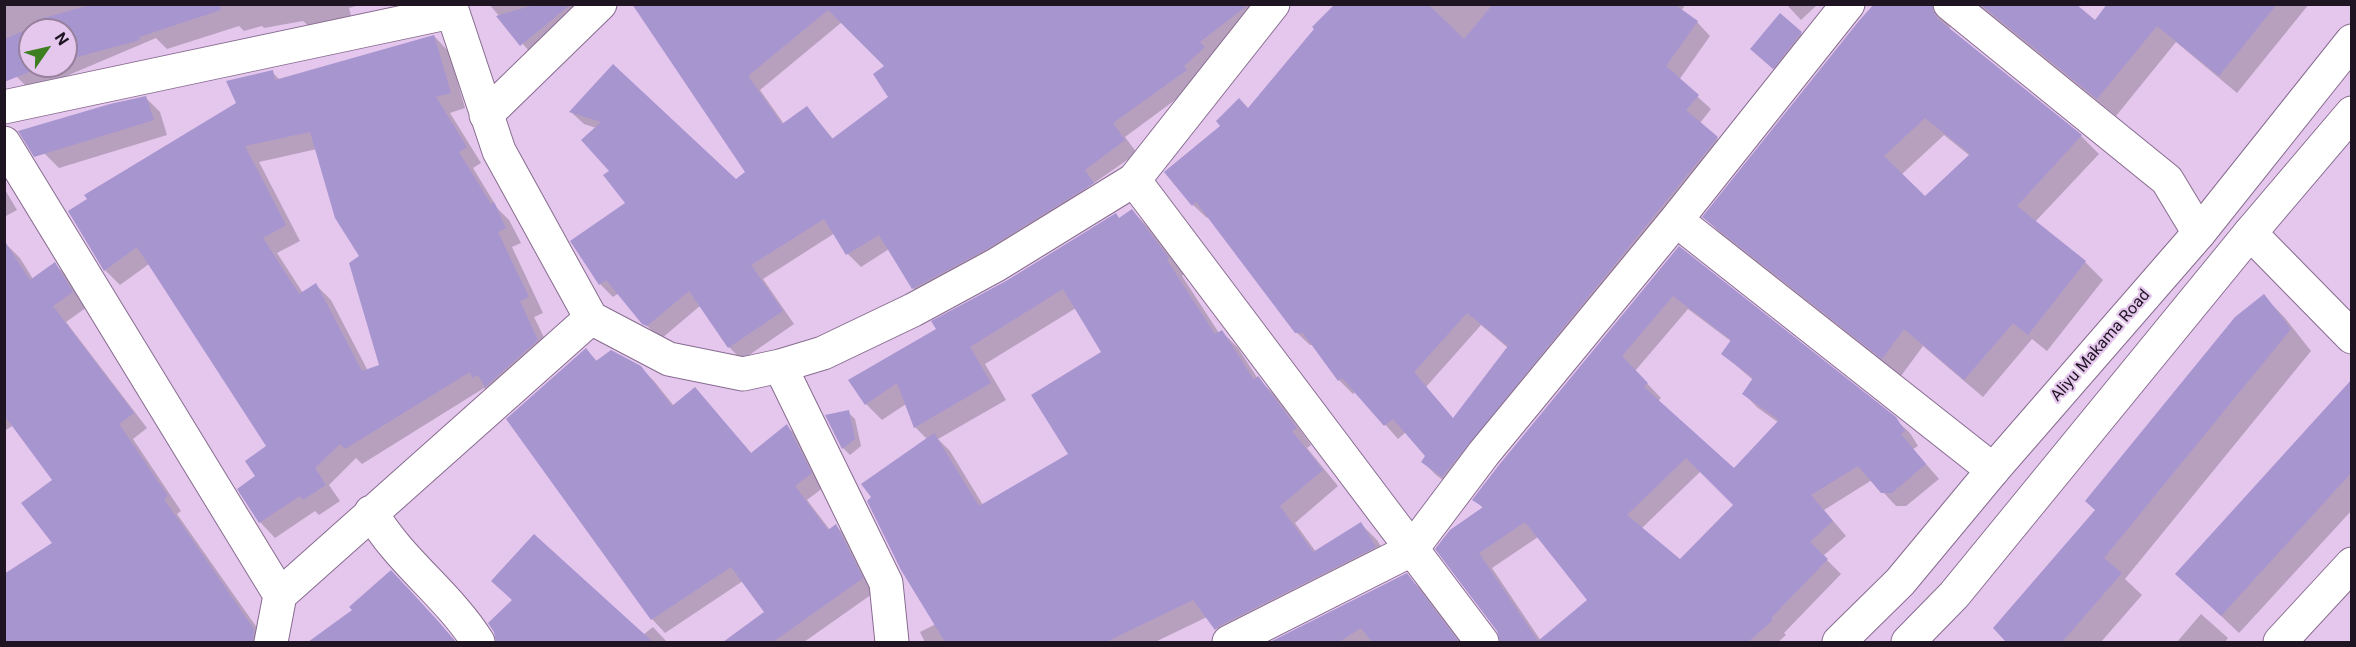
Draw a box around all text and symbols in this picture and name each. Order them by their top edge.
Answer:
north arrow [18,18,78,78]
text: N [51,29,73,49]
street label: Aliyu Makama Road [2047,286,2155,406]

